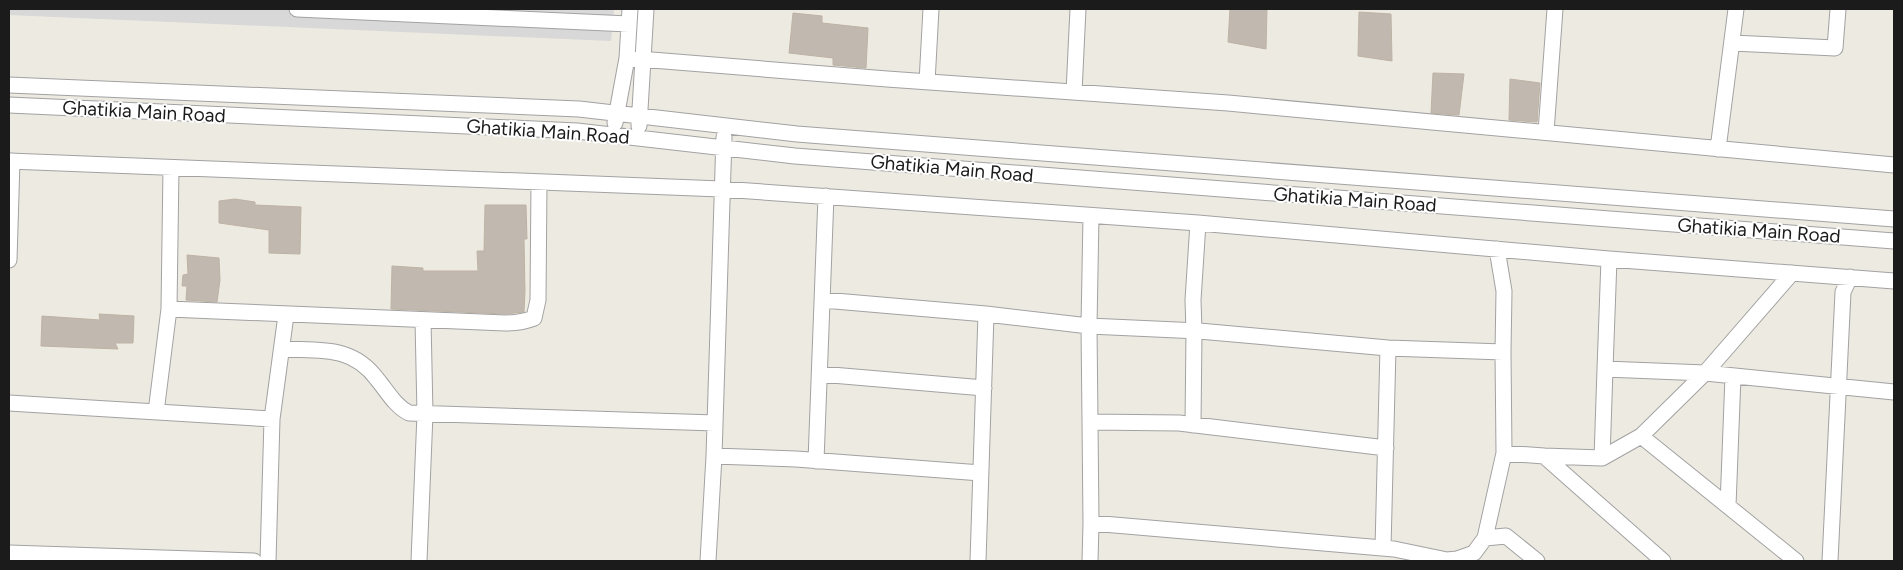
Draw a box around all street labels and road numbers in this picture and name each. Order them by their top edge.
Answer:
street label: Ghatikia Main Road [62,96,226,127]
street label: Ghatikia Main Road [466,114,630,149]
street label: Ghatikia Main Road [869,150,1034,187]
street label: Ghatikia Main Road [1273,182,1437,217]
street label: Ghatikia Main Road [1677,213,1841,248]

